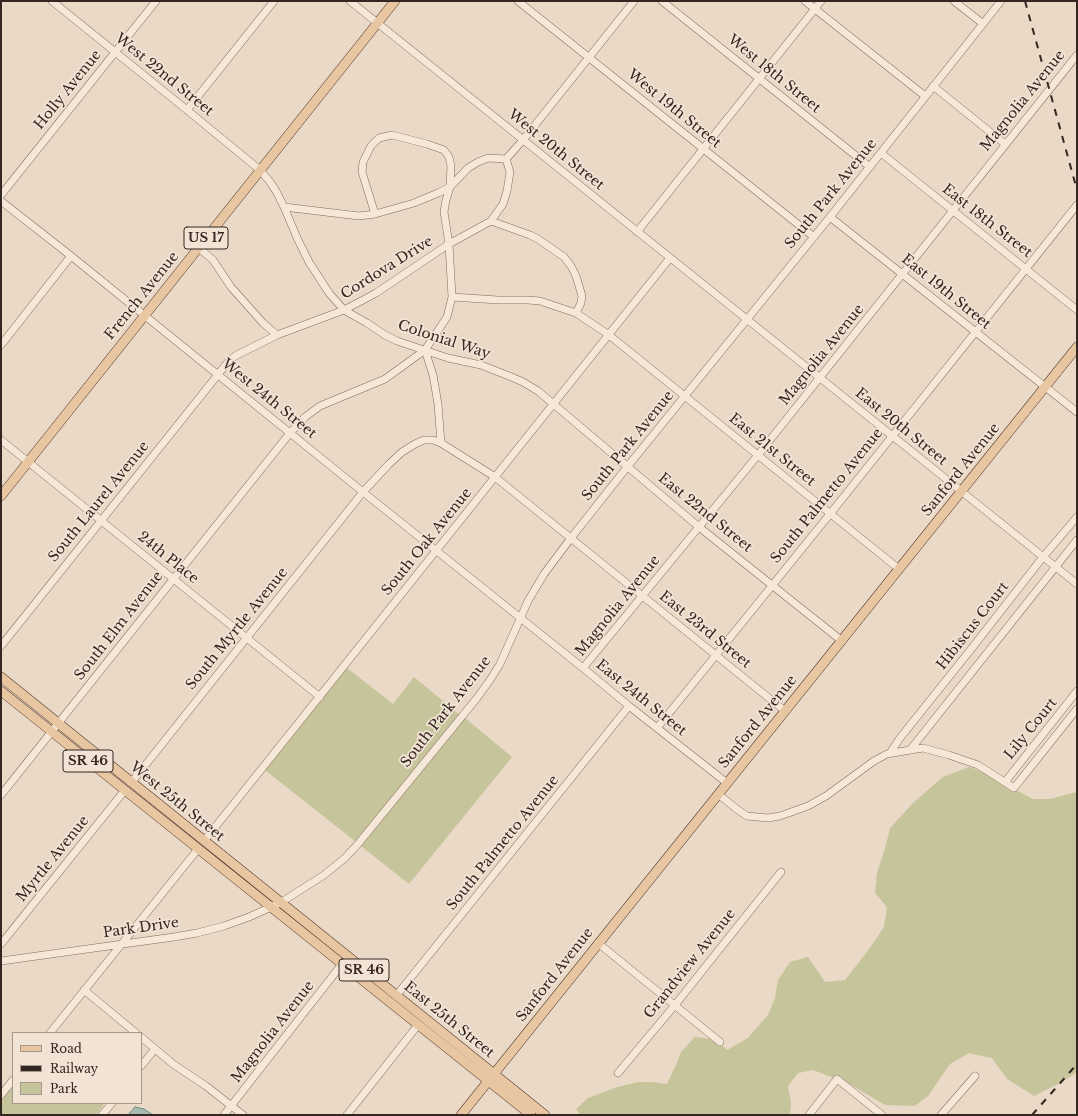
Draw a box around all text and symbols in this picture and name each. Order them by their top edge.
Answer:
street label: West 22nd Street [111,30,217,120]
street label: West 18th Street [724,31,824,117]
street label: Holly Avenue [31,47,105,133]
street label: Magnolia Avenue [977,47,1069,155]
street label: West 19th Street [624,66,724,152]
street label: West 20th Street [505,106,607,194]
street label: South Park Avenue [782,136,880,252]
street label: East 18th Street [939,181,1035,261]
road number: US 17 [184,227,228,249]
street label: Cordova Drive [338,233,436,303]
street label: French Avenue [102,249,182,343]
street label: East 19th Street [898,251,994,333]
street label: Magnolia Avenue [776,301,868,409]
street label: Colonial Way [396,317,492,363]
street label: West 24th Street [218,356,320,442]
street label: East 20th Street [852,385,950,469]
street label: South Park Avenue [579,388,677,504]
street label: East 21st Street [725,410,819,490]
street label: Sanford Avenue [918,420,1004,520]
street label: South Palmetto Avenue [767,425,887,567]
street label: South Laurel Avenue [45,438,153,566]
street label: East 22nd Street [655,470,755,556]
street label: South Oak Avenue [379,485,475,599]
street label: 24th Place [134,528,202,588]
street label: Magnolia Avenue [572,552,664,660]
street label: South Myrtle Avenue [183,565,291,693]
street label: South Elm Avenue [71,568,167,684]
street label: Hibiscus Court [933,579,1013,673]
street label: East 23rd Street [656,588,754,672]
street label: South Park Avenue [397,653,495,771]
street label: East 24th Street [592,656,690,740]
street label: Sanford Avenue [715,672,801,772]
street label: Lily Court [1001,695,1061,763]
road number: SR 46 [63,750,113,772]
street label: West 25th Street [126,759,228,845]
street label: South Palmetto Avenue [443,772,563,914]
street label: Myrtle Avenue [13,813,93,905]
street label: Grandview Avenue [641,906,739,1022]
street label: Park Drive [102,914,180,942]
street label: Sanford Avenue [513,925,597,1025]
road number: SR 46 [339,959,389,981]
street label: Magnolia Avenue [228,978,318,1086]
street label: East 25th Street [400,978,498,1062]
legend [12,1032,142,1104]
text: Road [50,1041,82,1056]
text: Railway [50,1061,98,1076]
text: Park [50,1081,78,1096]

